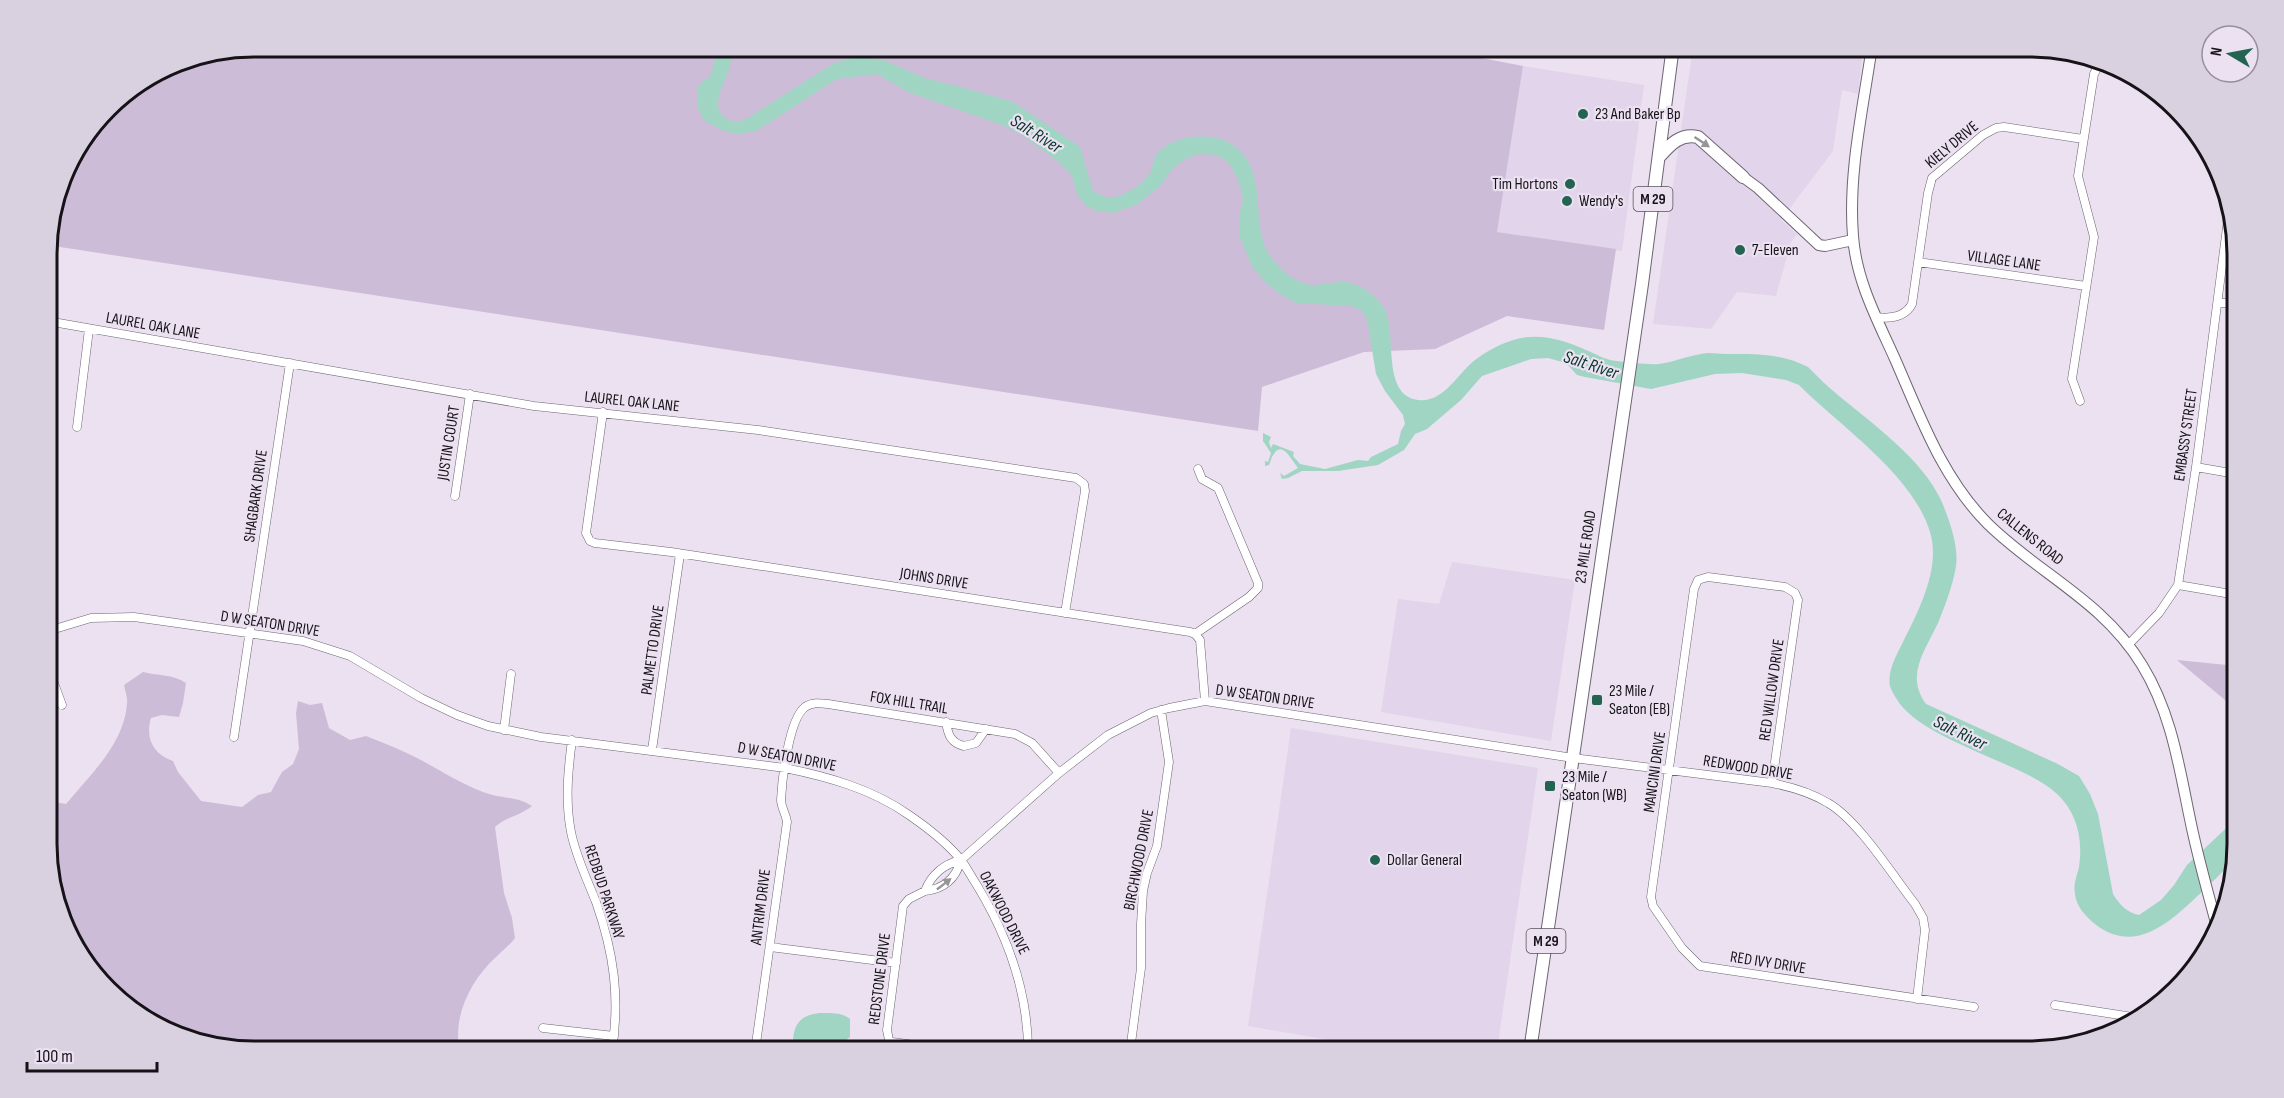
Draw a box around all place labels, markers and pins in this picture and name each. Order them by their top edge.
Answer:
place label: 23 And Baker Bp [1595,105,1681,124]
marker: 23 And Baker Bp [1576,107,1590,121]
place label: Tim Hortons [1492,175,1558,194]
marker: Tim Hortons [1563,177,1577,191]
place label: Wendy's [1579,192,1624,211]
marker: Wendy's [1560,194,1574,208]
place label: 7-Eleven [1752,241,1799,260]
marker: 7-Eleven [1733,243,1747,257]
place label: 23 Mile / Seaton (EB) [1609,682,1670,719]
marker: 23 Mile / Seaton (EB) [1590,693,1604,707]
place label: 23 Mile / Seaton (WB) [1562,768,1627,805]
marker: 23 Mile / Seaton (WB) [1543,779,1557,793]
place label: Dollar General [1387,851,1462,870]
marker: Dollar General [1368,853,1382,867]

